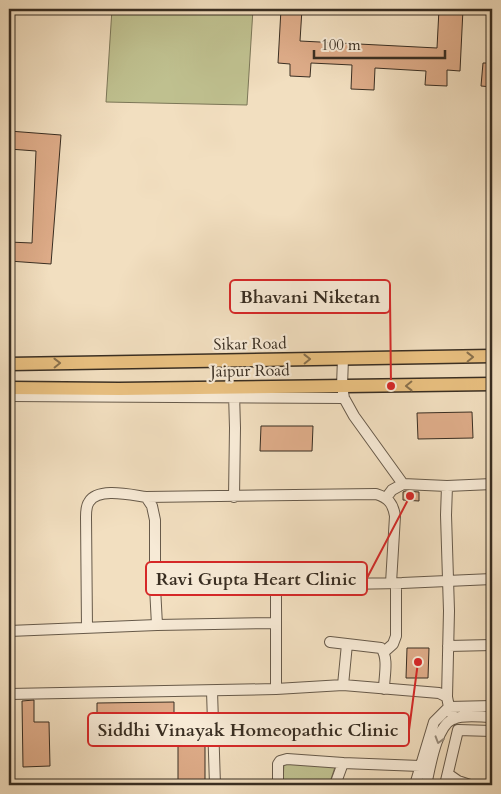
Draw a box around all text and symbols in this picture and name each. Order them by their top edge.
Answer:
scale bar [314,28,445,60]
text: 100 m [321,35,361,55]
callout: Bhavani Niketan [230,280,390,313]
text: Bhavani Niketan [240,285,381,310]
street label: Sikar Road [213,332,287,356]
one-way arrow [466,352,474,362]
one-way arrow [304,353,312,364]
one-way arrow [54,358,62,368]
street label: Jaipur Road [208,359,290,383]
one-way arrow [404,381,412,391]
callout: Ravi Gupta Heart Clinic [146,562,367,595]
text: Ravi Gupta Heart Clinic [156,567,357,592]
callout: Siddhi Vinayak Homeopathic Clinic [88,713,409,746]
text: Siddhi Vinayak Homeopathic Clinic [98,718,399,743]
one-way arrow [434,735,444,744]

